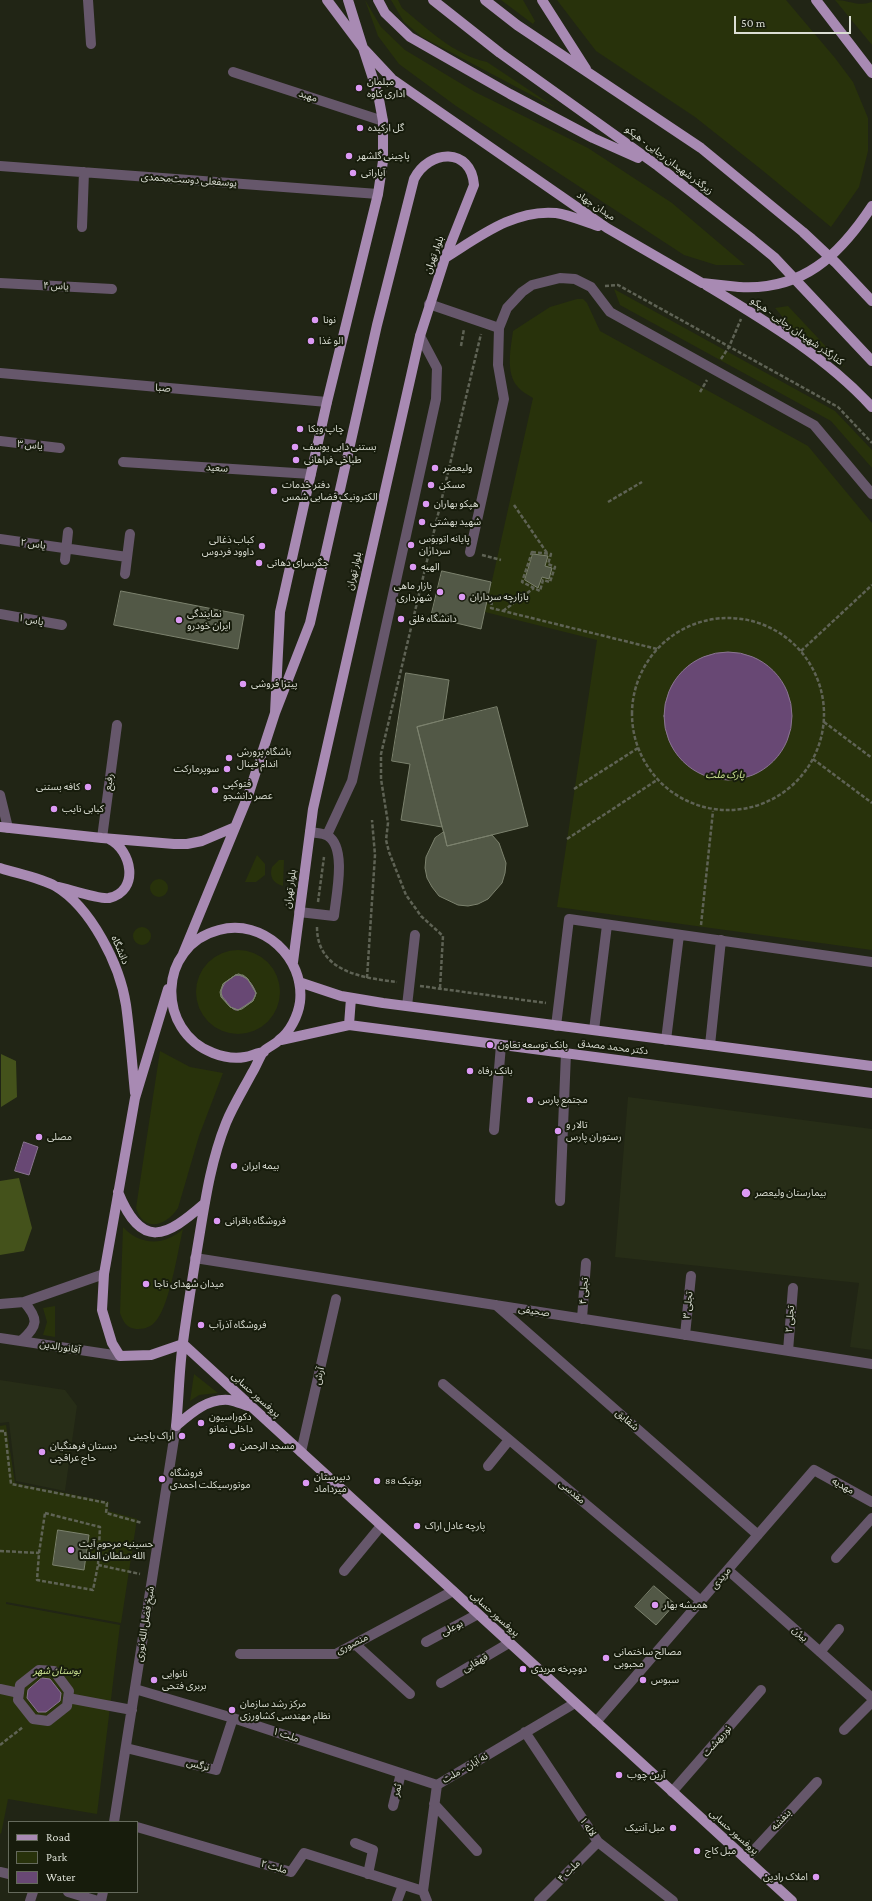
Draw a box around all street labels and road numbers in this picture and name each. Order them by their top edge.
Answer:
street label: مهبد [297,87,319,105]
street label: زیرگذر شهیدان رجایی - هپکو [623,123,715,197]
street label: یوسفعلی دوست‌محمدی [141,171,237,189]
street label: میدان جهاد [574,189,618,223]
street label: بلوار تهران [422,234,446,276]
street label: یاس ۴ [43,279,69,293]
street label: کنارگذر شهیدان رجایی - هپکو [748,294,846,368]
street label: صبا [155,381,171,395]
street label: یاس ۳ [17,438,43,452]
street label: سعید [206,461,228,475]
street label: یاس ۲ [19,536,47,552]
street label: بلوار تهران [344,550,364,592]
street label: یاس ۱ [17,612,45,628]
street label: رفیع [102,773,116,791]
street label: بلوار تهران [281,869,299,909]
street label: دانشگاه [109,934,131,966]
street label: دکتر محمد مصدق [577,1037,649,1057]
street label: تجلی ۴ [577,1277,591,1305]
street label: تجلی ۳ [681,1291,695,1319]
street label: صحیفی [518,1303,550,1319]
street label: تجلی ۲ [783,1305,797,1333]
street label: آقانورالدین [39,1338,81,1356]
street label: آرش [311,1366,327,1386]
street label: پروفسور حسابی [229,1370,283,1420]
street label: شقایق [613,1407,641,1433]
street label: مهدیه [830,1475,856,1497]
street label: مقدسی [556,1478,588,1506]
street label: مریدی [708,1565,734,1591]
street label: شیخ فضل الله نوری [133,1585,157,1663]
street label: پروفسور حسابی [468,1589,522,1639]
street label: بوعلی [439,1617,465,1639]
street label: بیژن [790,1624,810,1644]
street label: منصوری [334,1631,370,1657]
street label: قهقایی [460,1651,490,1675]
street label: نوربهشت [700,1723,734,1759]
street label: ملت ۱ [271,1725,301,1745]
street label: نه آبان - ملت [440,1750,490,1786]
street label: نرگس [185,1756,211,1774]
street label: ثمر [390,1782,404,1798]
street label: پروفسور حسابی [707,1807,761,1857]
street label: بنفشه [768,1807,794,1833]
street label: لاله ۱ [577,1815,599,1839]
street label: ملت ۴ [555,1857,583,1885]
street label: ملت ۲ [259,1858,289,1876]

